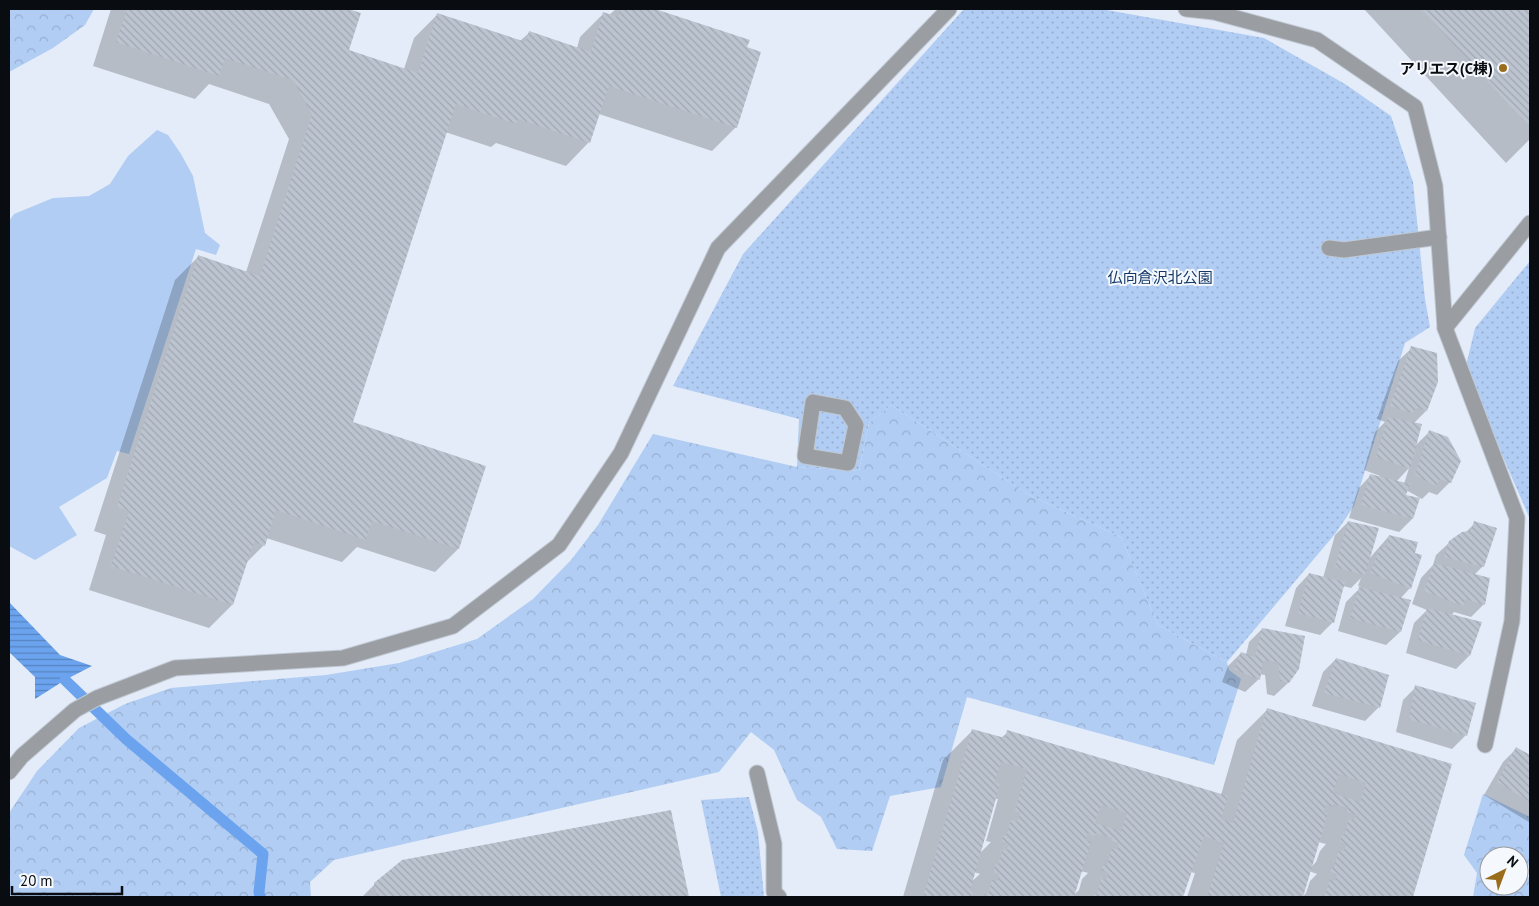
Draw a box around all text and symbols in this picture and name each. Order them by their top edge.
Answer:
place label: アリエス(C棟) [1400,59,1493,78]
marker: アリエス(C棟) [1497,62,1509,74]
park label: 仏向倉沢北公園 [1107,268,1213,287]
north arrow [1479,846,1529,896]
text: N [1503,852,1522,871]
scale bar [12,864,122,896]
text: 20 m [20,871,53,890]

